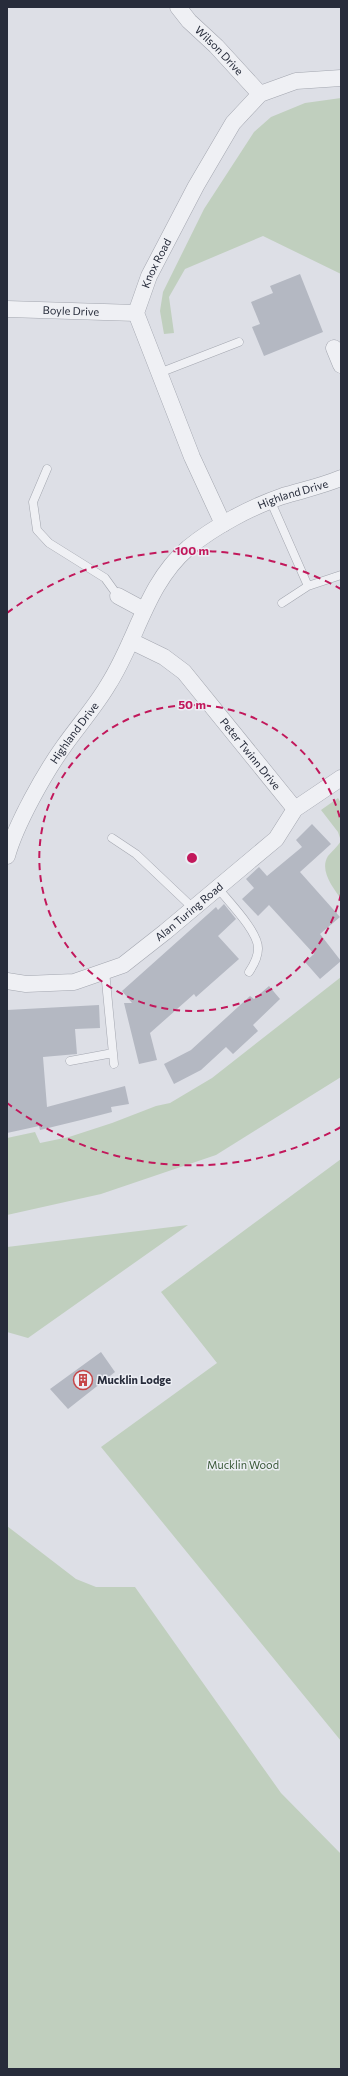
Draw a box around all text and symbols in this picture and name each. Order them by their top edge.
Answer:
street label: Wilson Drive [193,23,246,78]
street label: Knox Road [138,236,173,290]
street label: Boyle Drive [43,303,100,318]
street label: Highland Drive [255,476,330,511]
text: 100 m [175,543,209,557]
text: 50 m [178,697,206,711]
street label: Highland Drive [47,699,101,766]
street label: Peter Twinn Drive [218,715,284,792]
centre of rings [185,851,199,865]
street label: Alan Turing Road [152,879,225,943]
building icon: Mucklin Lodge [72,1369,94,1391]
place label: Mucklin Lodge [97,1373,171,1386]
park label: Mucklin Wood [207,1458,279,1471]

